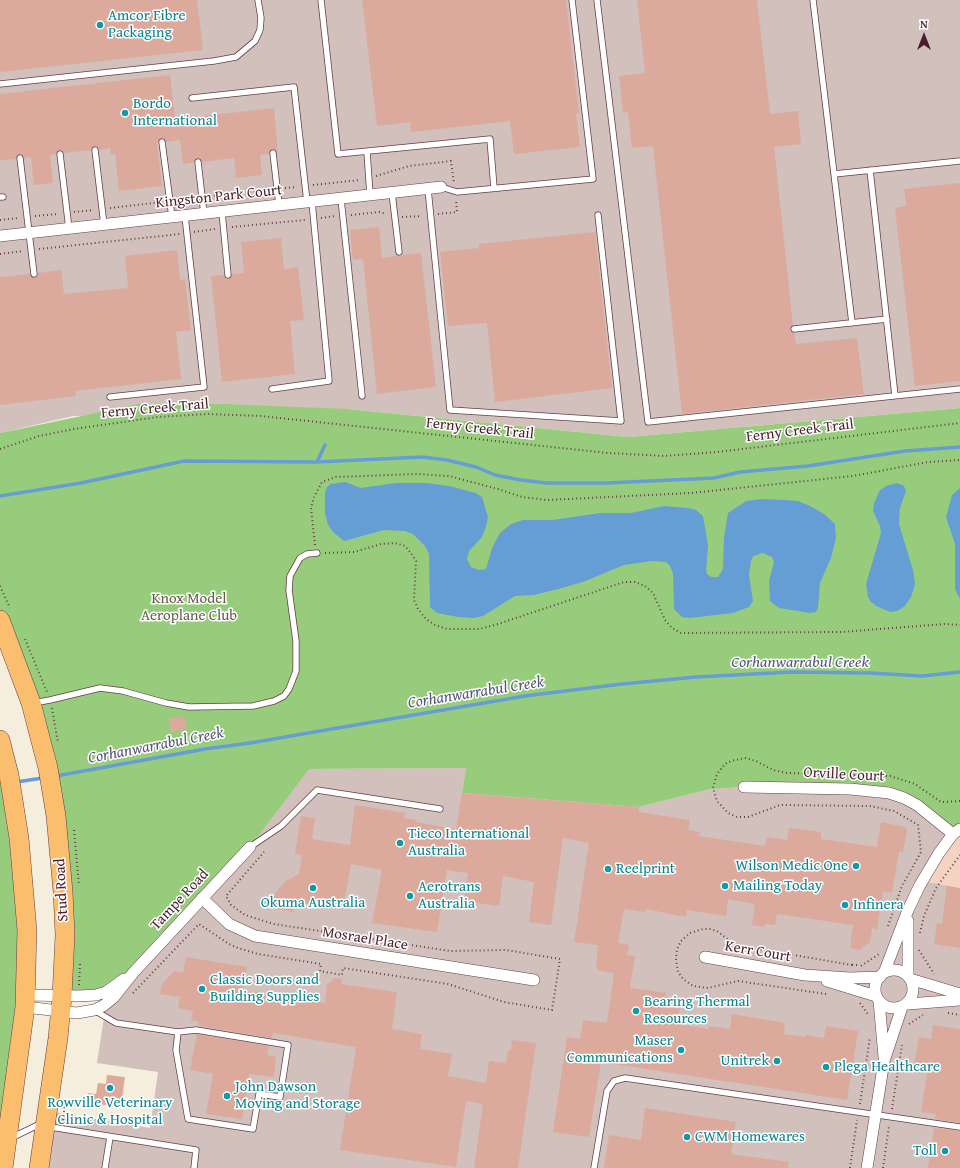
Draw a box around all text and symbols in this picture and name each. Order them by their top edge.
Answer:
place label: Amcor Fibre Packaging [108,7,185,42]
north arrow [904,16,944,56]
text: N [920,16,928,32]
marker: Amcor Fibre Packaging [95,20,105,30]
place label: Bordo International [133,95,217,130]
marker: Bordo International [120,108,130,118]
street label: Kingston Park Court [155,181,283,213]
street label: Ferny Creek Trail [100,395,210,423]
street label: Ferny Creek Trail [425,414,535,444]
street label: Ferny Creek Trail [745,415,855,447]
park label: Knox Model Aeroplane Club [141,590,237,625]
water label: Corhanwarrabul Creek [731,653,869,673]
water label: Corhanwarrabul Creek [407,673,545,713]
water label: Corhanwarrabul Creek [87,723,225,769]
street label: Orville Court [803,764,885,786]
place label: Tieco International Australia [408,825,529,860]
marker: Tieco International Australia [395,838,405,848]
place label: Wilson Medic One [735,857,848,875]
street label: Stud Road [51,858,73,922]
place label: Reelprint [616,860,675,878]
marker: Wilson Medic One [851,861,861,871]
marker: Reelprint [603,864,613,874]
street label: Tampe Road [147,866,213,934]
place label: Mailing Today [733,877,822,895]
place label: Aerotrans Australia [418,878,481,913]
marker: Mailing Today [720,881,730,891]
marker: Okuma Australia [308,883,318,893]
marker: Aerotrans Australia [405,891,415,901]
place label: Okuma Australia [261,894,365,912]
place label: Infinera [853,896,904,914]
marker: Infinera [840,900,850,910]
street label: Mosrael Place [321,923,409,955]
street label: Kerr Court [723,937,793,967]
place label: Classic Doors and Building Supplies [210,971,319,1006]
marker: Classic Doors and Building Supplies [197,984,207,994]
place label: Bearing Thermal Resources [644,993,750,1028]
marker: Bearing Thermal Resources [631,1006,641,1016]
place label: Maser Communications [567,1032,673,1067]
marker: Maser Communications [676,1045,686,1055]
place label: Unitrek [721,1052,769,1070]
marker: Unitrek [772,1056,782,1066]
place label: Plega Healthcare [834,1058,940,1076]
marker: Plega Healthcare [821,1062,831,1072]
place label: John Dawson Moving and Storage [235,1078,360,1113]
marker: Rowville Veterinary Clinic & Hospital [105,1083,115,1093]
marker: John Dawson Moving and Storage [222,1091,232,1101]
place label: Rowville Veterinary Clinic & Hospital [47,1094,173,1129]
place label: CWM Homewares [695,1128,805,1146]
marker: CWM Homewares [682,1132,692,1142]
place label: Toll [913,1142,937,1160]
marker: Toll [940,1146,950,1156]

